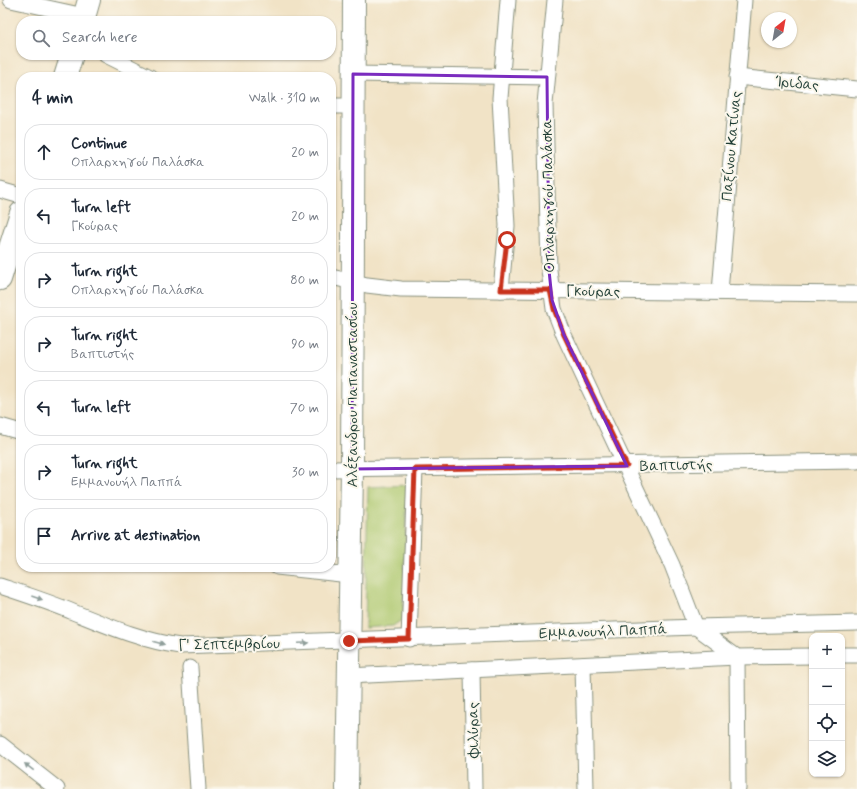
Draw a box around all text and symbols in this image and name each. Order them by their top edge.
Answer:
north arrow [761,12,797,48]
search box [16,16,336,60]
icon: search [30,27,52,49]
text: Search here [62,28,138,48]
street label: Ίριδας [774,72,820,96]
text: 4 min [32,87,73,109]
text: Walk · 310 m [249,90,320,107]
street label: Παξίνου Κατίνας [717,90,747,202]
street label: Οπλαρχηγού Παλάσκα [538,118,560,273]
text: Continue [71,134,127,154]
icon: ahead [33,141,55,163]
text: 20 m [291,144,319,161]
text: Οπλαρχηγού Παλάσκα [71,154,204,171]
text: Turn left [71,198,131,218]
icon: left [33,205,55,227]
text: 20 m [291,208,319,225]
text: Γκούρας [71,218,118,235]
route start [498,231,516,249]
text: Turn right [71,262,138,282]
icon: right [33,269,55,291]
text: 80 m [290,272,319,289]
text: Οπλαρχηγού Παλάσκα [71,282,204,299]
street label: Γκούρας [566,282,621,302]
street label: Αλέξανδρου Παπαναστασίου [343,302,363,488]
text: Turn right [71,326,138,346]
icon: right [33,333,55,355]
text: 90 m [291,336,319,353]
text: Βαπτιστής [71,346,134,363]
icon: left [33,397,55,419]
text: Turn left [71,398,131,418]
text: 70 m [290,400,319,417]
text: Turn right [71,454,138,474]
street label: Βαπτιστής [639,455,713,477]
icon: right [33,461,55,483]
text: 30 m [292,464,319,481]
text: Εμμανουήλ Παππά [71,474,182,491]
icon: arrive [33,525,55,547]
text: Arrive at destination [71,526,200,546]
one-way arrow [31,596,43,602]
street label: Εμμανουήλ Παππά [539,620,668,644]
route end [340,632,358,650]
map controls [809,633,845,777]
button: + [809,633,845,669]
street label: Γ' Σεπτεμβρίου [178,634,280,656]
one-way arrow [297,639,309,646]
one-way arrow [153,640,165,646]
button: − [809,669,845,705]
street label: Φιλύρας [464,701,485,759]
button: locate [809,705,845,741]
button: layers [809,741,845,777]
one-way arrow [23,762,34,771]

